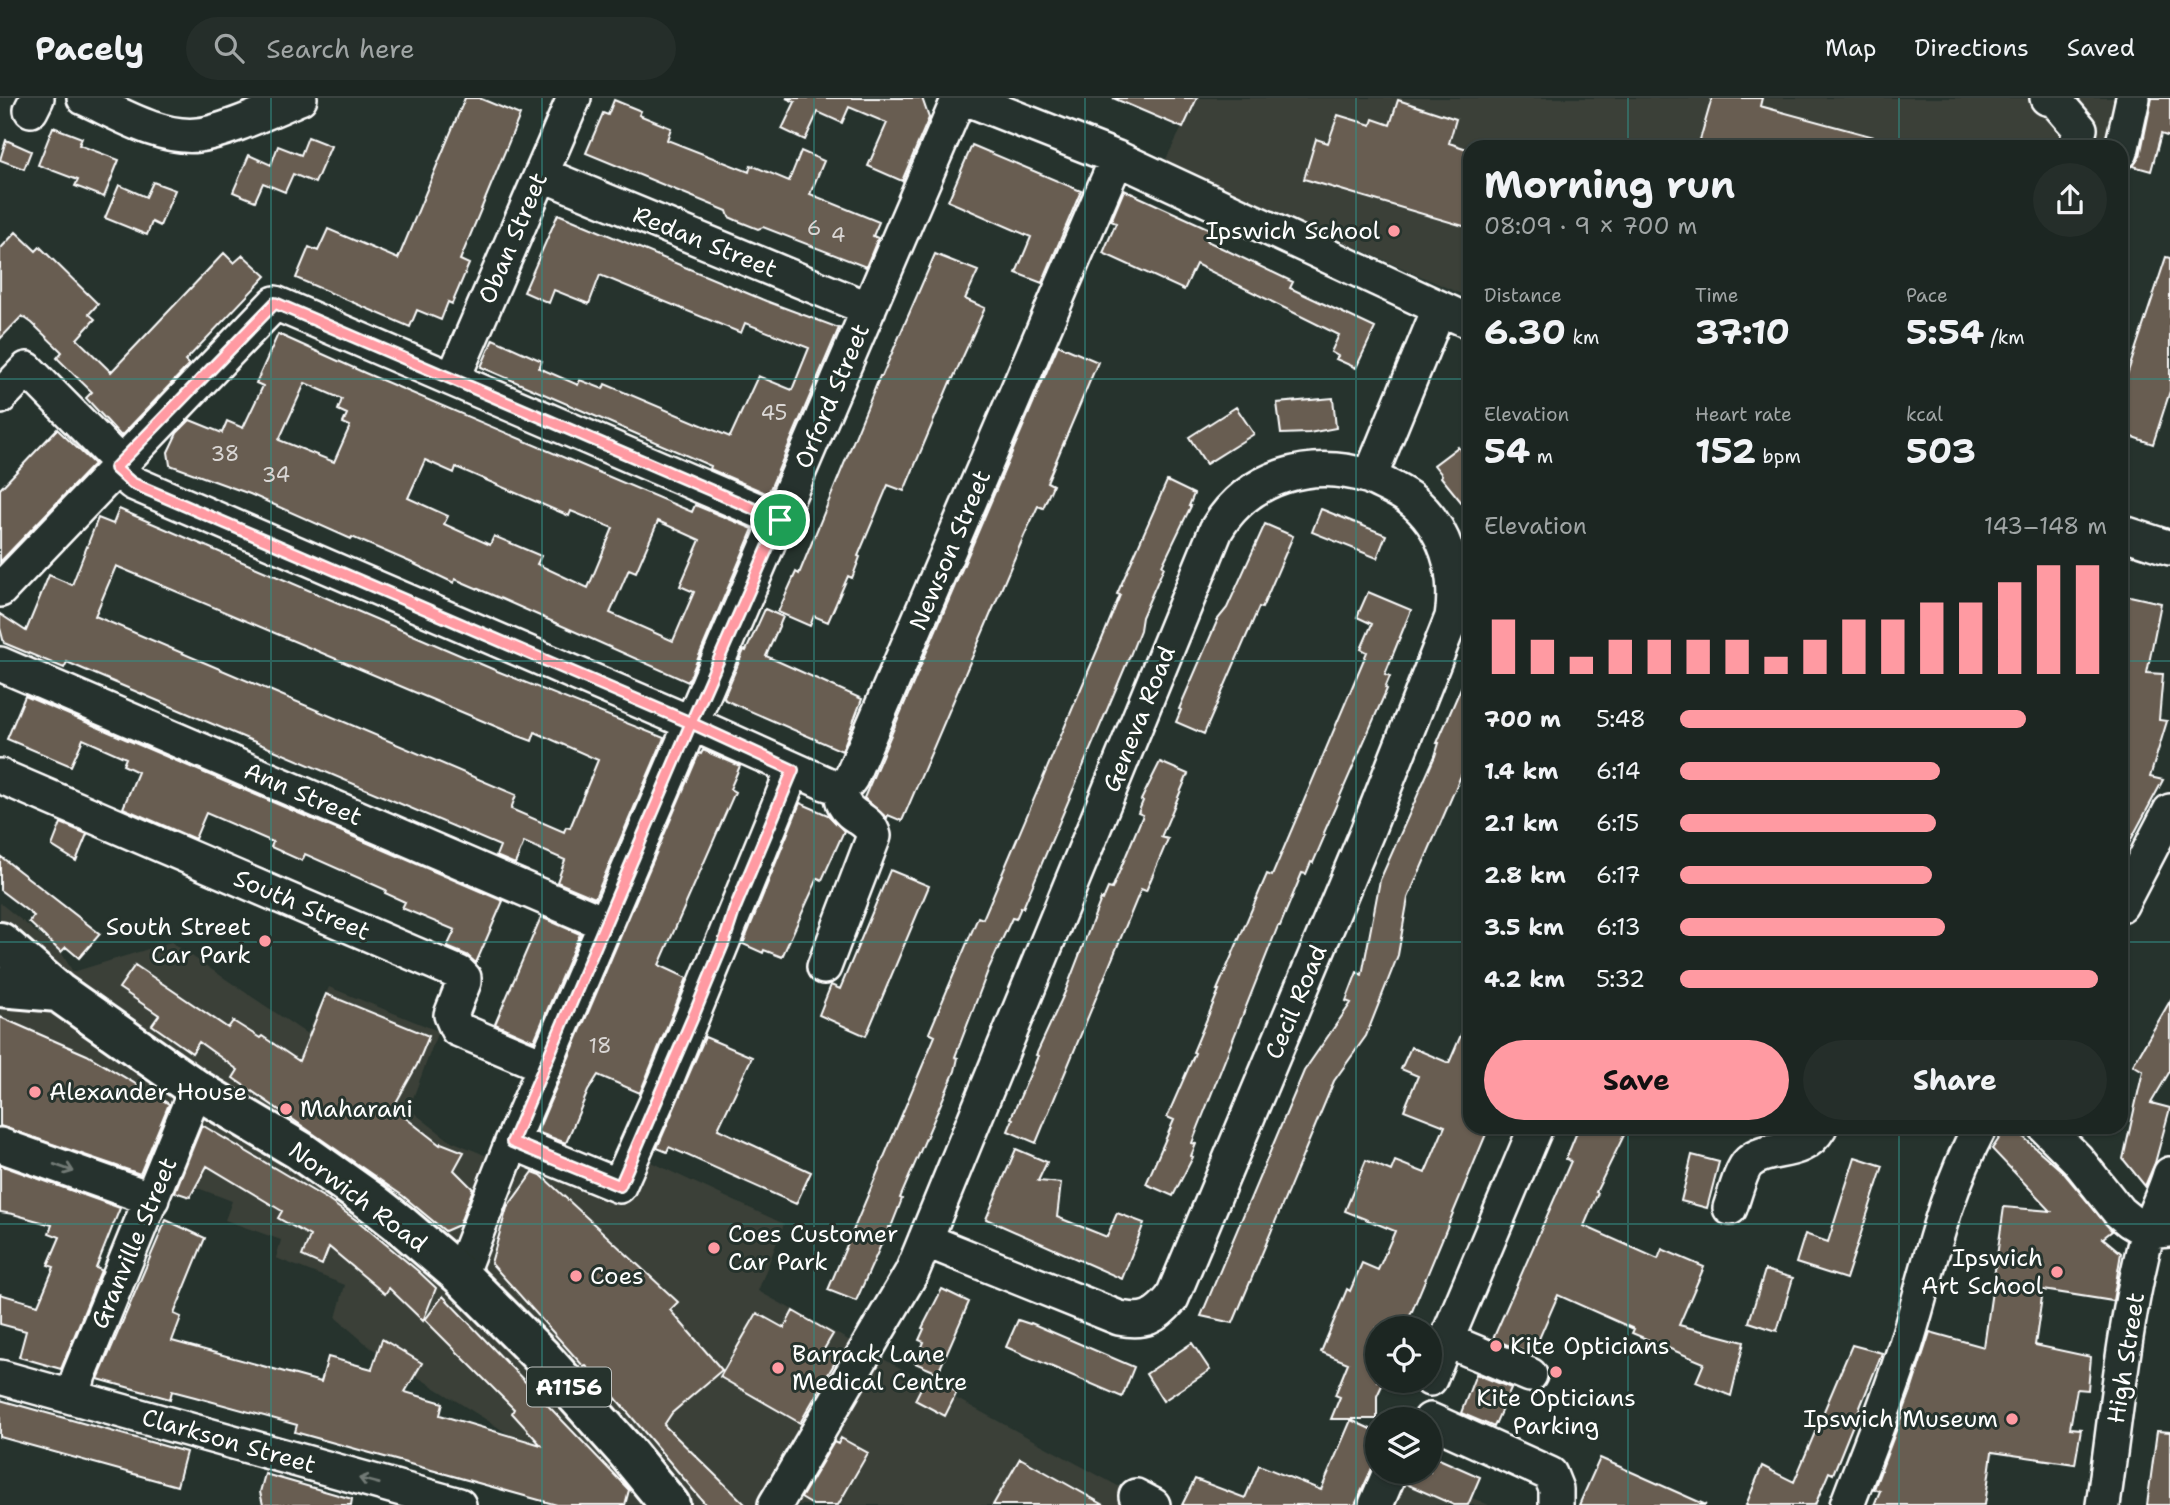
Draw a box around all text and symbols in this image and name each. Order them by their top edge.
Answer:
search box [186,17,676,80]
text: Pacely [35,26,144,71]
icon: search [210,29,248,67]
text: Search here [266,31,415,66]
text: Map [1825,32,1876,64]
text: Directions [1914,32,2029,64]
text: Saved [2067,32,2135,64]
text: Morning run [1484,159,1735,210]
button: share [2033,163,2107,237]
street label: Oban Street [471,167,555,309]
street label: Redan Street [628,199,782,285]
text: 08:09 · 9 × 700 m [1484,211,1697,241]
house number: 6 [807,214,821,242]
place label: Ipswich School [1205,215,1381,247]
house number: 4 [831,221,845,249]
marker: Ipswich School [1386,223,1402,239]
text: Distance [1484,283,1562,308]
text: Time [1695,283,1739,308]
text: Pace [1906,283,1948,308]
text: 6.30 [1484,308,1566,355]
text: 37:10 [1695,308,1790,355]
text: 5:54 [1906,308,1984,355]
street label: Orford Street [787,319,877,473]
text: km [1566,325,1599,350]
text: /km [1984,325,2025,350]
house number: 45 [761,399,787,427]
text: Elevation [1484,402,1569,427]
text: Heart rate [1695,402,1792,427]
text: kcal [1906,402,1943,427]
text: 54 [1484,427,1530,474]
text: 152 [1695,427,1756,474]
text: 503 [1906,427,1976,474]
house number: 38 [211,440,239,468]
text: m [1530,444,1553,469]
text: bpm [1756,444,1801,469]
house number: 34 [262,461,290,489]
street label: Newson Street [902,465,998,635]
pin [750,490,810,550]
icon: arrive [761,501,799,539]
text: Elevation [1484,511,1587,541]
text: 143–148 m [1984,511,2107,541]
street label: Geneva Road [1095,641,1183,797]
text: 700 m [1484,704,1561,734]
text: 5:48 [1596,704,1646,734]
street label: Ann Street [239,755,367,833]
text: 1.4 km [1484,756,1558,786]
text: 6:14 [1596,756,1641,786]
text: 2.1 km [1484,808,1558,838]
text: 6:15 [1596,808,1639,838]
text: 2.8 km [1484,860,1566,890]
text: 6:17 [1596,860,1641,890]
street label: South Street [229,862,375,948]
place label: South Street Car Park [106,911,251,971]
text: 3.5 km [1484,912,1564,942]
text: 6:13 [1596,912,1641,942]
marker: South Street Car Park [257,933,273,949]
street label: Cecil Road [1258,940,1334,1064]
text: 4.2 km [1484,964,1565,994]
text: 5:32 [1596,964,1645,994]
house number: 18 [588,1032,612,1060]
button: Save [1484,1040,1789,1120]
button: Share [1803,1040,2107,1120]
place label: Alexander House [49,1076,247,1108]
marker: Alexander House [27,1084,43,1100]
place label: Maharani [300,1093,413,1125]
marker: Maharani [278,1101,294,1117]
street label: Norwich Road [282,1134,434,1260]
street label: Granville Street [83,1152,185,1334]
one-way arrow [53,1163,75,1175]
place label: Coes Customer Car Park [728,1218,898,1278]
marker: Coes Customer Car Park [706,1240,722,1256]
place label: Ipswich Art School [1921,1242,2044,1302]
place label: Coes [590,1260,644,1292]
marker: Ipswich Art School [2049,1264,2065,1280]
marker: Coes [568,1268,584,1284]
street label: High Street [2100,1290,2152,1426]
map controls [1365,1316,1442,1484]
button: locate [1365,1316,1442,1393]
place label: Kite Opticians [1510,1330,1670,1362]
place label: Barrack Lane Medical Centre [792,1338,968,1398]
marker: Kite Opticians [1488,1338,1504,1354]
marker: Barrack Lane Medical Centre [770,1360,786,1376]
marker: Kite Opticians Parking [1548,1364,1564,1380]
road number: A1156 [527,1368,611,1406]
place label: Kite Opticians Parking [1476,1382,1636,1442]
street label: Clarkson Street [138,1401,320,1481]
place label: Ipswich Museum [1803,1403,1998,1435]
button: layers [1365,1407,1442,1484]
marker: Ipswich Museum [2004,1411,2020,1427]
one-way arrow [359,1473,381,1486]

